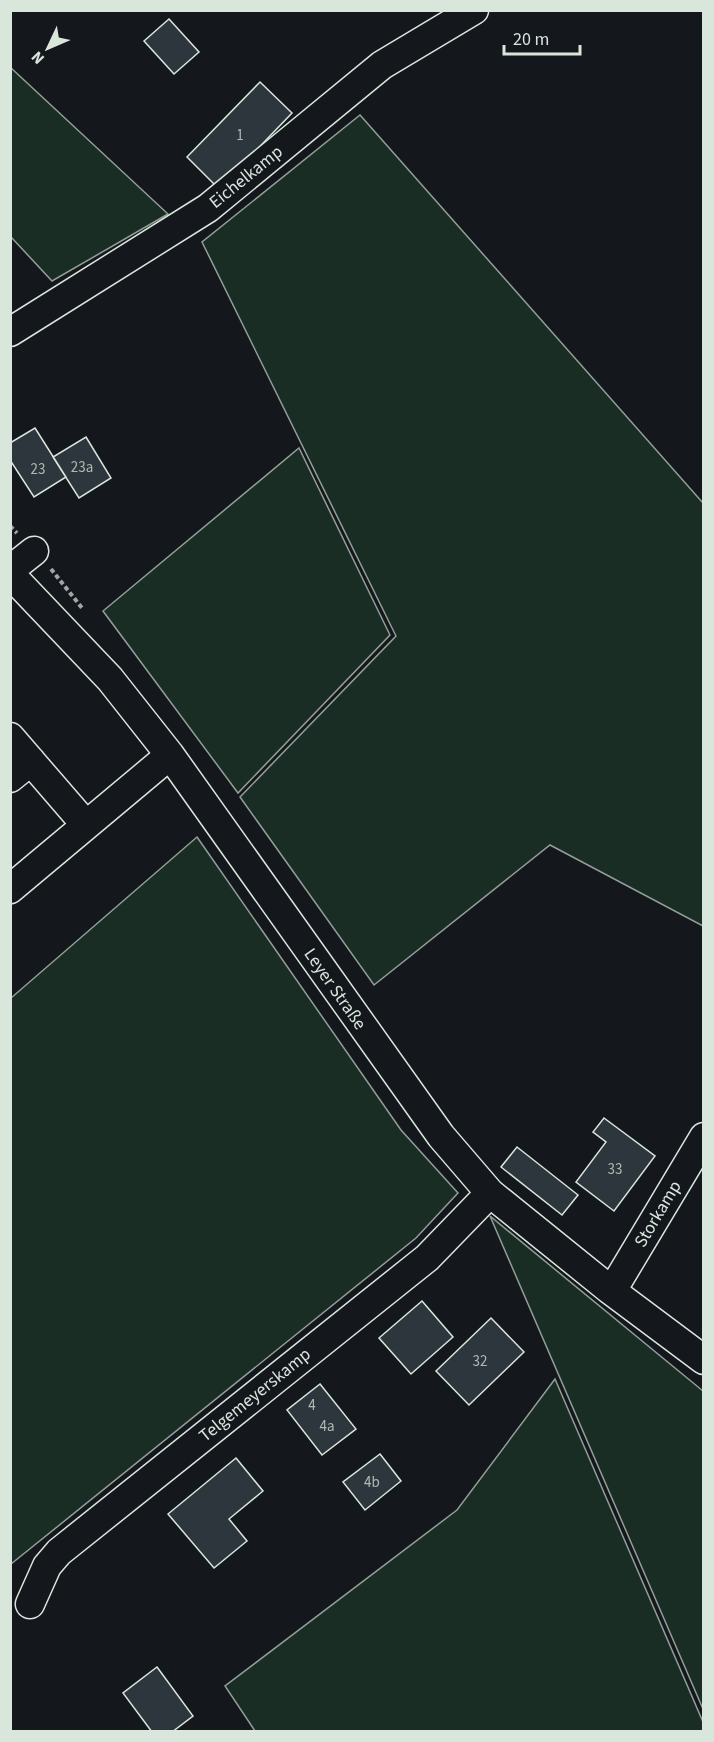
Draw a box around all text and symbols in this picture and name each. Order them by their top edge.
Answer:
north arrow [18,18,78,78]
scale bar [504,18,580,56]
text: 20 m [513,27,549,52]
text: N [26,46,50,69]
house number: 1 [236,125,244,146]
street label: Eichelkamp [204,140,288,214]
house number: 23a [71,457,93,478]
house number: 23 [31,459,45,480]
street label: Leyer Straße [298,943,372,1035]
house number: 33 [608,1159,622,1180]
street label: Storkamp [628,1176,688,1252]
street label: Telgemeyerskamp [194,1342,316,1448]
house number: 32 [473,1351,487,1372]
house number: 4 [308,1395,316,1416]
house number: 4a [319,1416,335,1437]
house number: 4b [364,1472,380,1493]

